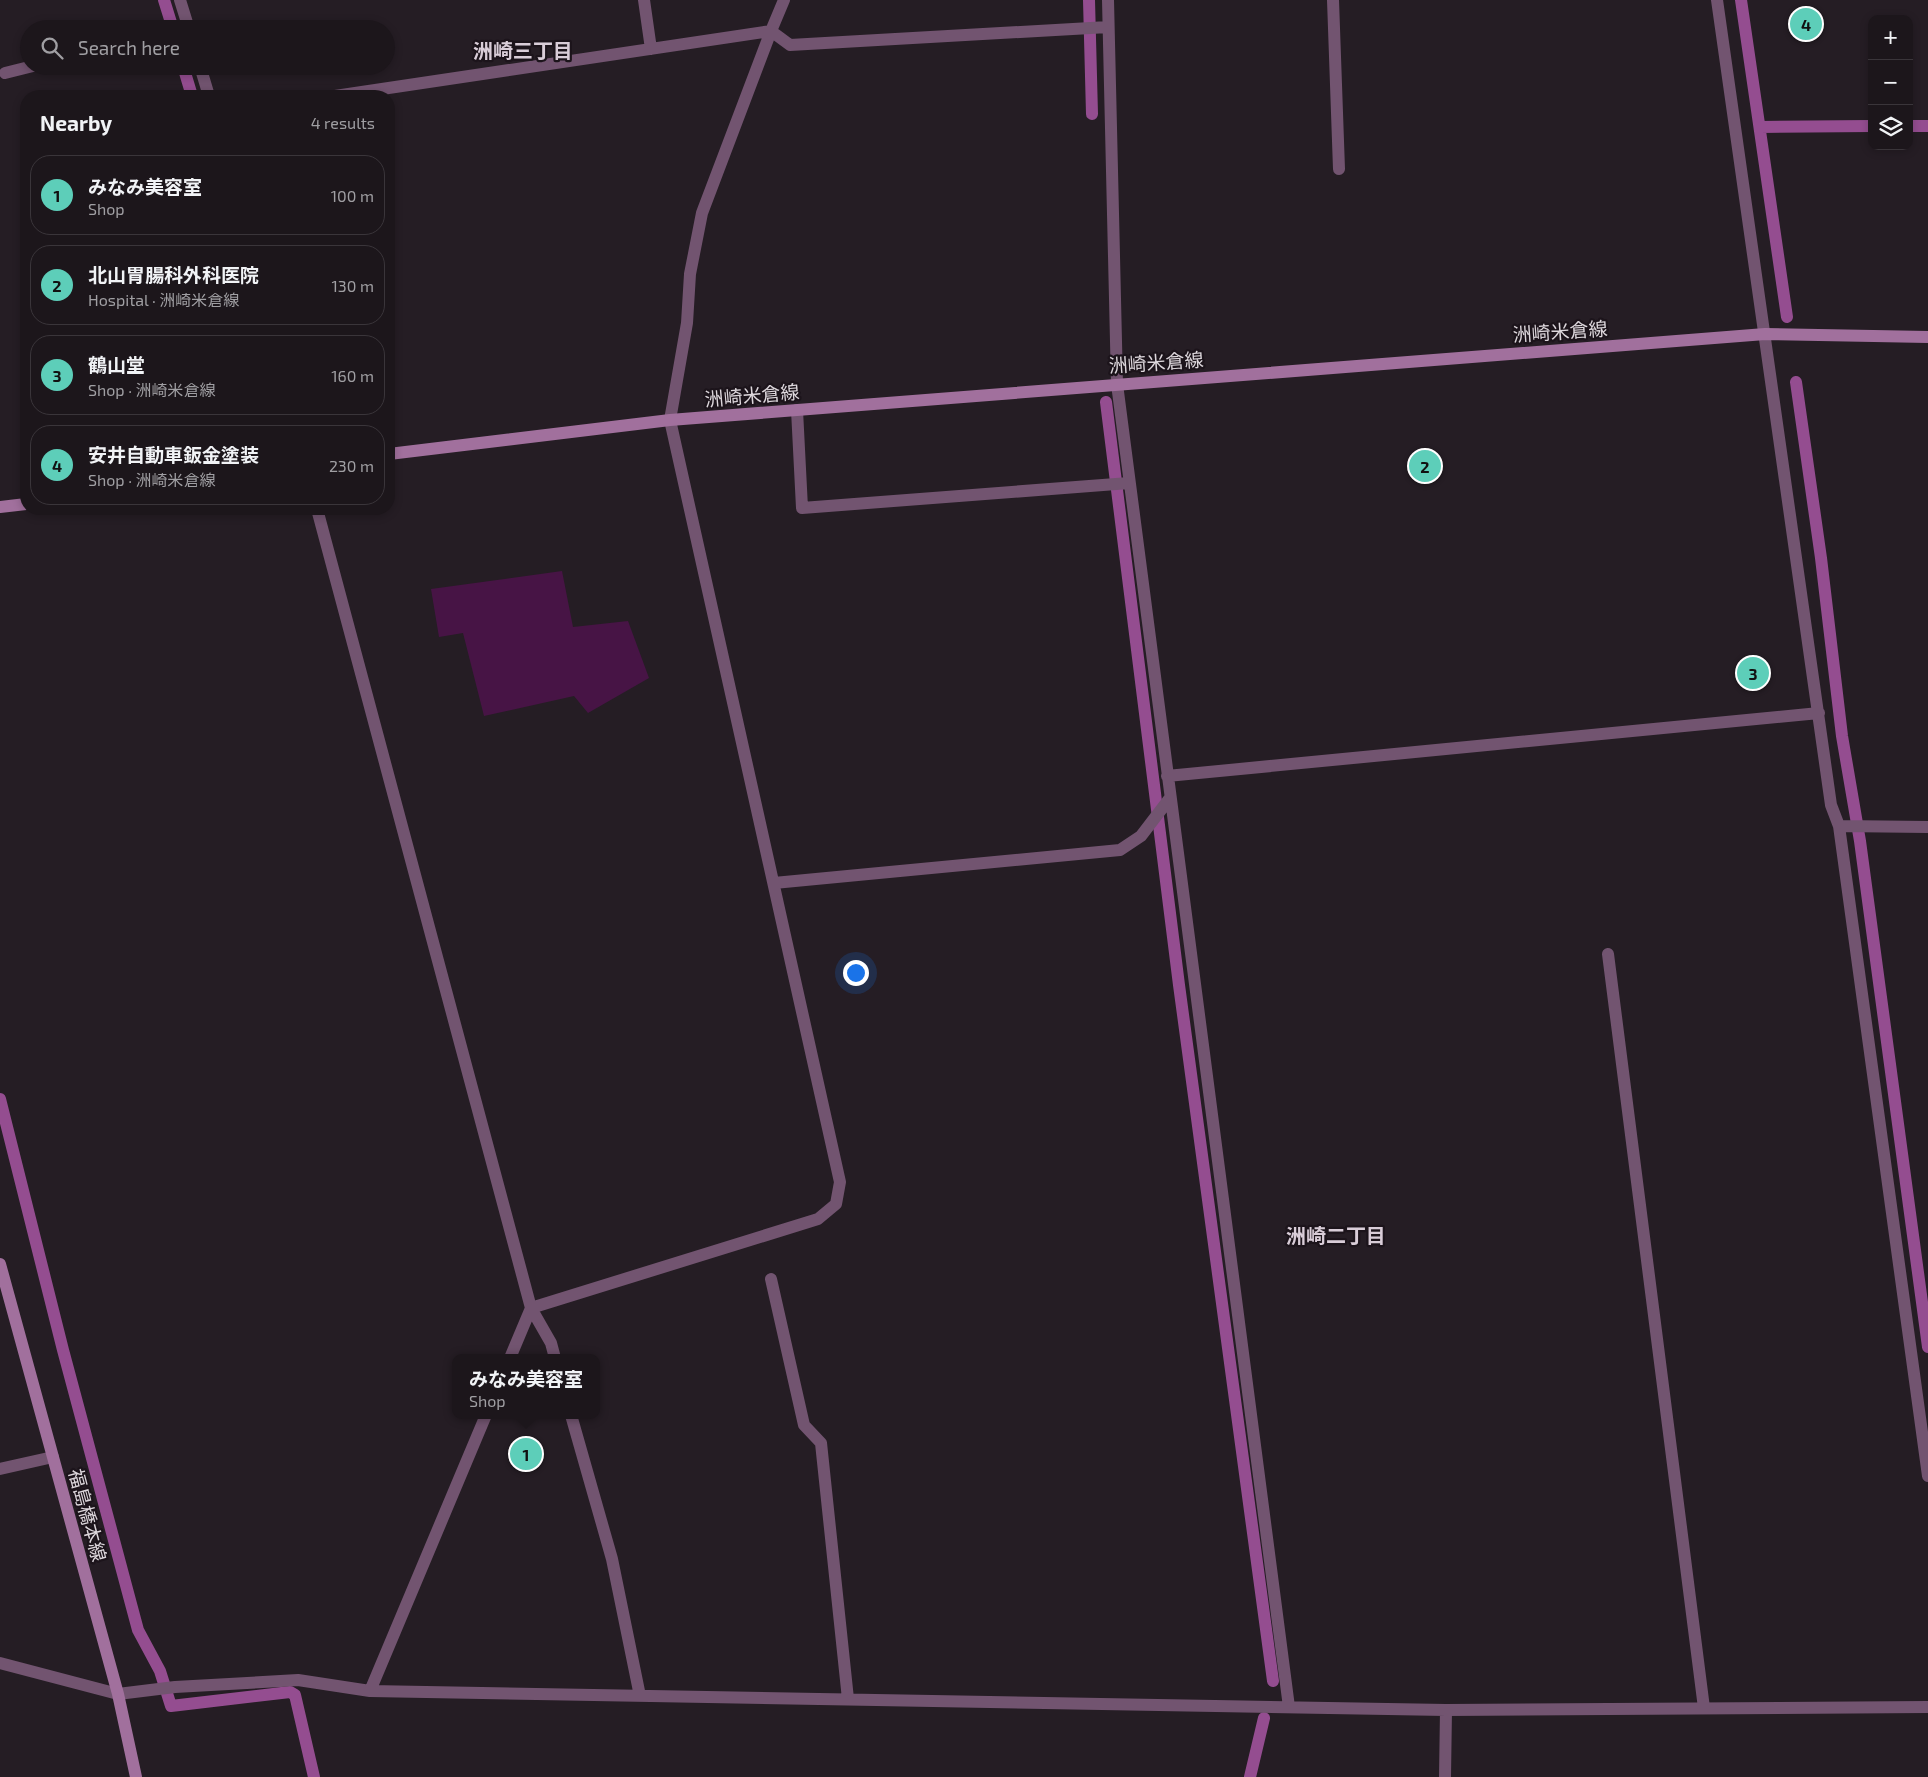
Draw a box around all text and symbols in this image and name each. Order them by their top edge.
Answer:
pin: 4 [1790,5,1822,43]
map controls [1868,15,1913,150]
button: + [1868,15,1913,60]
search box [20,20,395,75]
icon: search [38,34,66,62]
text: Search here [78,36,180,59]
district label: 洲崎三丁目 [473,38,573,62]
button: − [1868,60,1913,105]
button: layers [1868,105,1913,150]
text: Nearby [40,110,112,135]
text: 4 results [311,113,375,132]
text: みなみ美容室 [88,175,202,198]
text: 1 [54,186,60,205]
text: 100 m [331,186,374,205]
text: Shop [88,199,125,218]
text: 北山胃腸科外科医院 [88,263,259,286]
text: 2 [52,276,62,295]
text: 130 m [332,276,374,295]
text: Hospital · 洲崎米倉線 [88,290,239,309]
street label: 洲崎米倉線 [1512,316,1608,346]
street label: 洲崎米倉線 [1108,347,1204,377]
text: 鶴山堂 [88,353,145,376]
text: 3 [52,366,62,385]
text: 160 m [331,366,374,385]
street label: 洲崎米倉線 [704,379,800,411]
text: Shop · 洲崎米倉線 [88,380,216,399]
text: 安井自動車鈑金塗装 [88,443,259,466]
pin: 2 [1409,447,1441,485]
text: 4 [52,456,62,475]
text: 230 m [329,456,374,475]
text: Shop · 洲崎米倉線 [88,470,216,489]
pin: 3 [1737,654,1769,692]
your location [843,960,869,986]
district label: 洲崎二丁目 [1286,1223,1386,1247]
popup [452,1354,600,1419]
text: みなみ美容室 [469,1367,583,1390]
text: Shop [469,1391,506,1410]
pin: 1 [510,1435,542,1473]
street label: 福島橋本線 [65,1466,111,1564]

